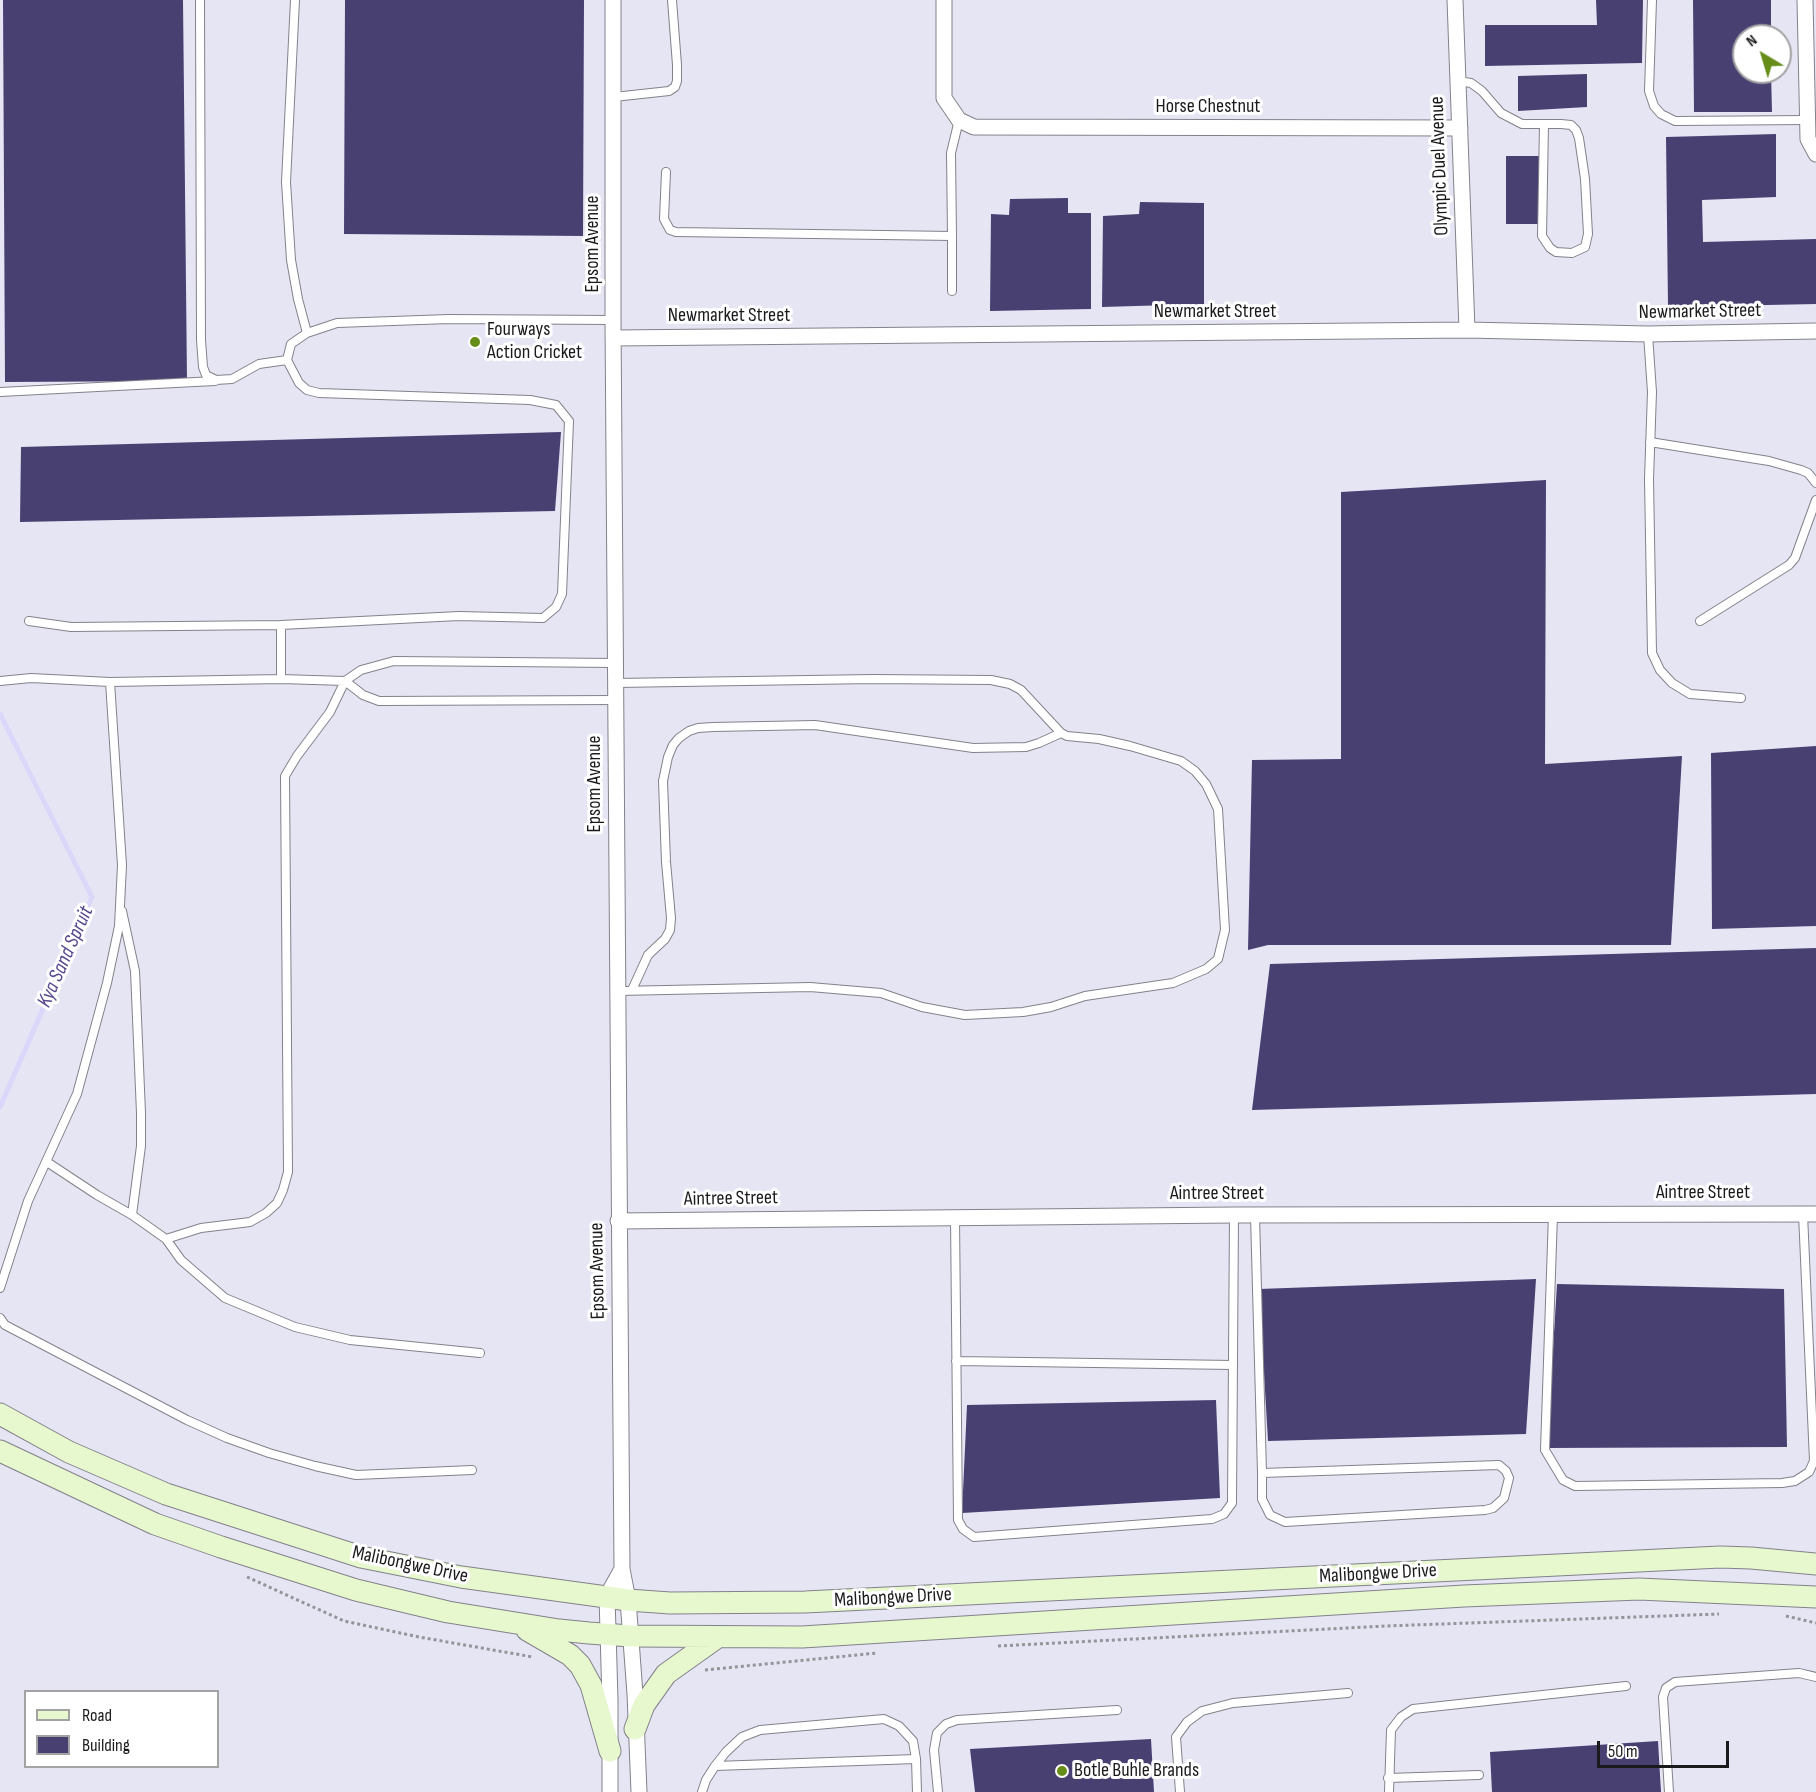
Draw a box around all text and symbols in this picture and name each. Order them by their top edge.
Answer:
north arrow [1732,24,1792,84]
text: N [1743,31,1761,51]
street label: Horse Chestnut [1156,95,1260,119]
street label: Olympic Duel Avenue [1426,96,1454,236]
street label: Epsom Avenue [581,196,605,292]
street label: Newmarket Street [1639,299,1761,325]
street label: Newmarket Street [1154,300,1276,324]
street label: Newmarket Street [668,304,790,328]
place label: Fourways Action Cricket [487,318,582,365]
marker: Fourways Action Cricket [468,335,482,349]
street label: Epsom Avenue [583,736,607,832]
water label: Kya Sand Spruit [32,902,100,1012]
street label: Aintree Street [1656,1181,1750,1205]
street label: Aintree Street [1170,1182,1264,1206]
street label: Aintree Street [684,1186,778,1212]
street label: Epsom Avenue [585,1222,611,1320]
street label: Malibongwe Drive [350,1541,470,1589]
street label: Malibongwe Drive [1319,1559,1437,1589]
street label: Malibongwe Drive [834,1583,952,1613]
legend [24,1690,219,1768]
text: Road [82,1705,112,1726]
scale bar [1600,1729,1732,1767]
text: Building [82,1735,130,1756]
text: 50 m [1608,1741,1638,1762]
place label: Botle Buhle Brands [1074,1759,1199,1783]
marker: Botle Buhle Brands [1055,1764,1069,1778]

